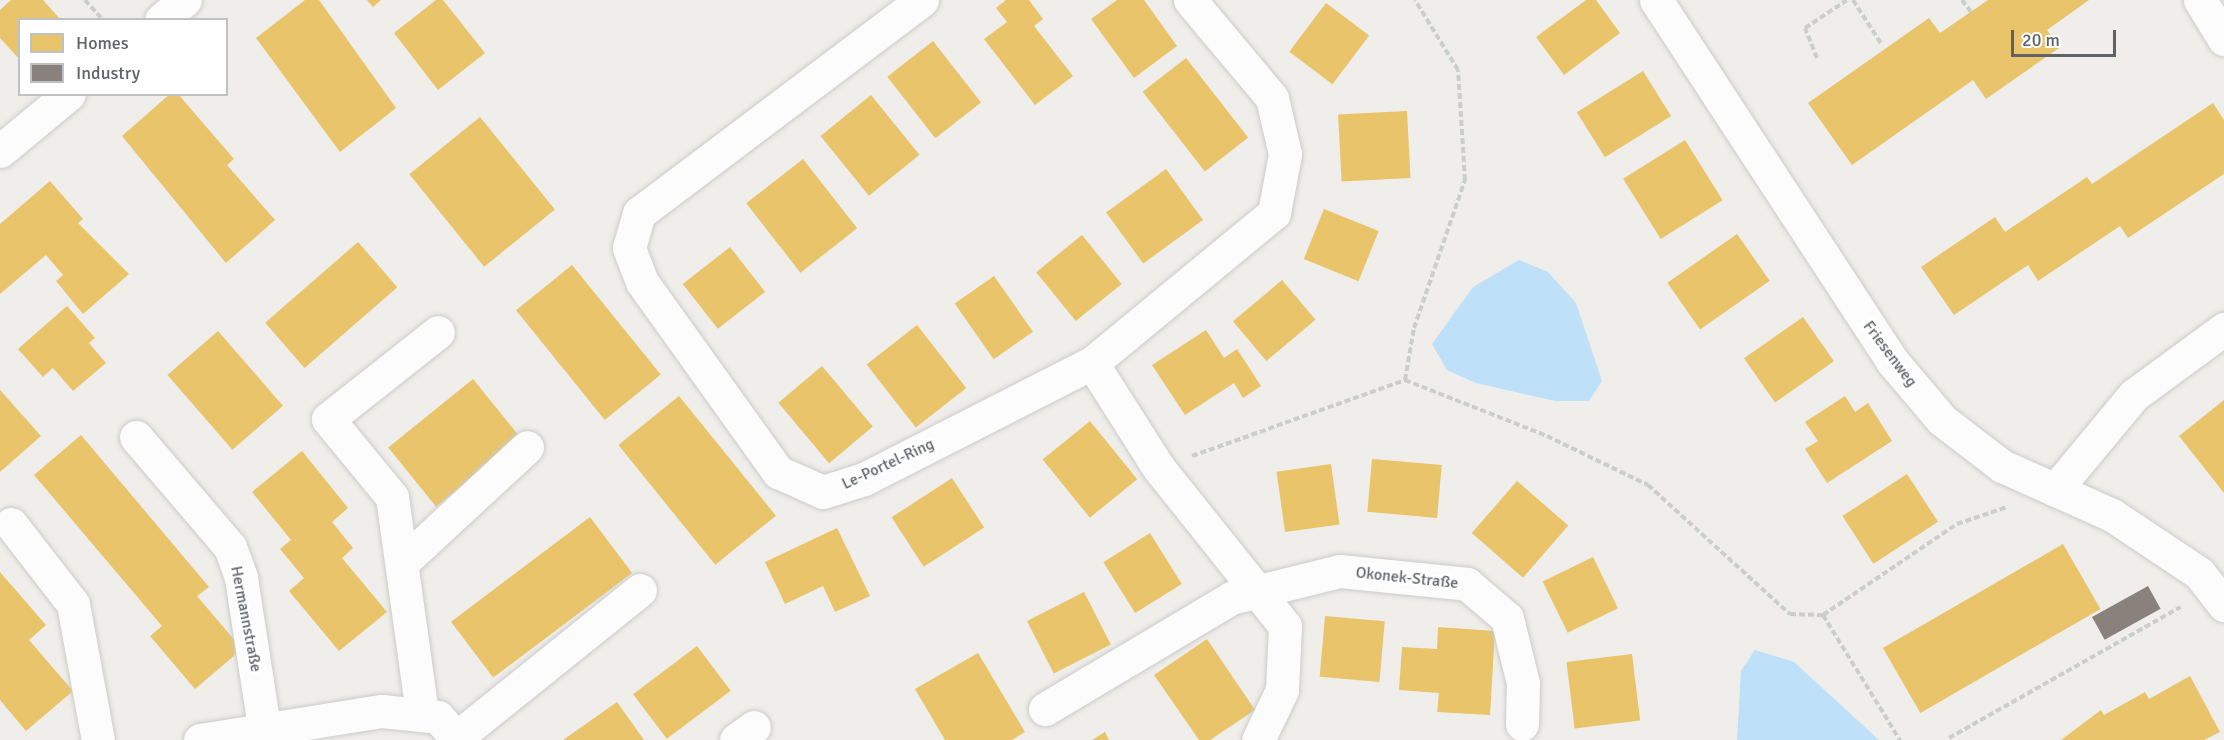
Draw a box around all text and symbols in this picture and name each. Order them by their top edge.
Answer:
legend [18,18,228,96]
scale bar [2014,18,2119,56]
text: 20 m [2022,29,2060,51]
text: Homes [76,32,129,54]
text: Industry [76,62,140,84]
street label: Friesenweg [1859,317,1921,391]
street label: Le-Portel-Ring [839,434,937,494]
street label: Okonek-Straße [1355,563,1459,593]
street label: Hermannstraße [226,564,266,674]

